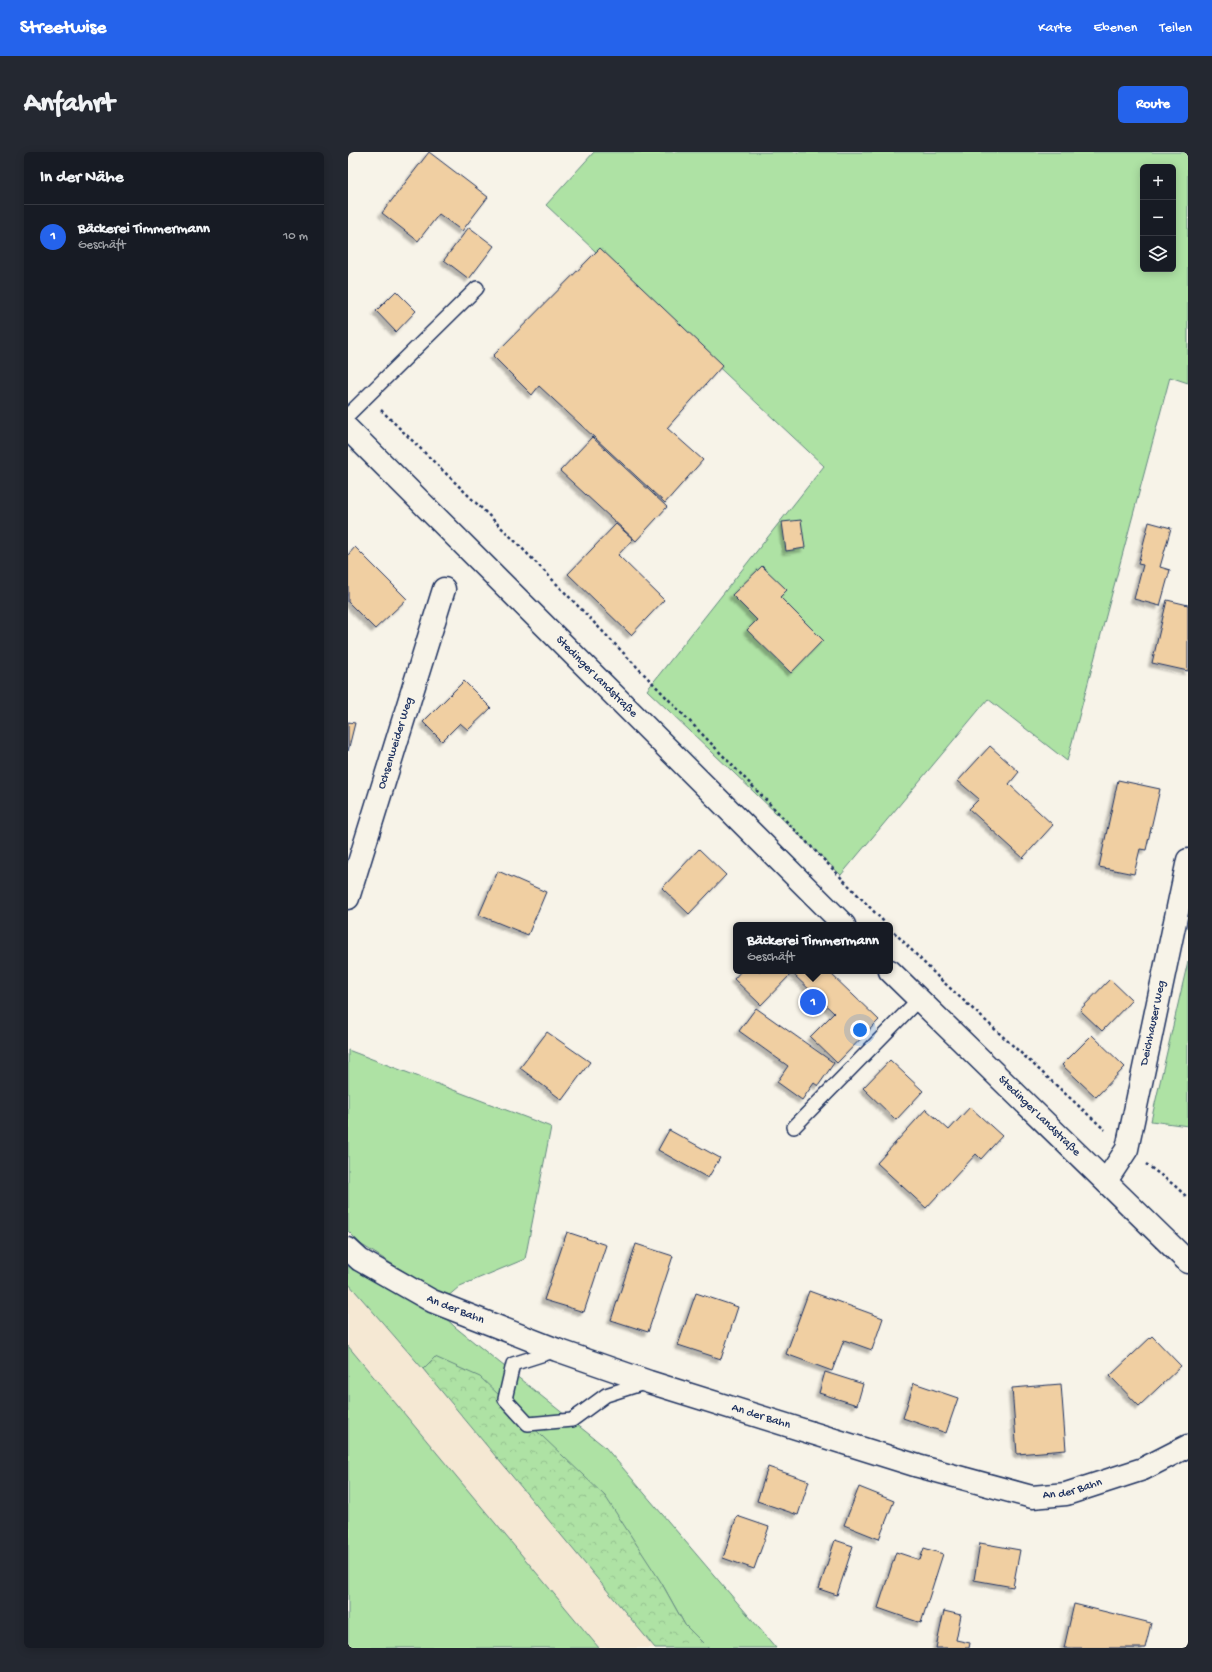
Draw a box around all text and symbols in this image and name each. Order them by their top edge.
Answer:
text: Streetwise [20,17,106,40]
text: Karte [1038,20,1072,37]
text: Ebenen [1094,20,1137,37]
text: Teilen [1159,20,1192,37]
button: Route [1118,86,1188,123]
text: Anfahrt [24,88,114,121]
map controls [1140,164,1176,272]
button: + [1140,164,1176,200]
text: In der Nähe [40,168,123,188]
button: − [1140,200,1176,236]
text: Bäckerei Timmermann [78,220,210,238]
text: 1 [50,229,56,244]
text: 10 m [283,229,308,244]
button: layers [1140,236,1176,272]
text: Geschäft [78,238,126,253]
street label: Stedinger Landstraße [552,633,640,721]
street label: Ochsenweider Weg [375,695,417,791]
popup [733,922,893,974]
text: Bäckerei Timmermann [747,932,879,950]
text: Geschäft [747,950,795,965]
street label: Deichhauser Weg [1138,979,1169,1068]
pin: 1 [800,987,826,1017]
your location [850,1020,870,1040]
street label: Stedinger Landstraße [995,1073,1084,1160]
street label: An der Bahn [424,1292,486,1328]
street label: An der Bahn [730,1401,792,1433]
street label: An der Bahn [1042,1476,1104,1503]

